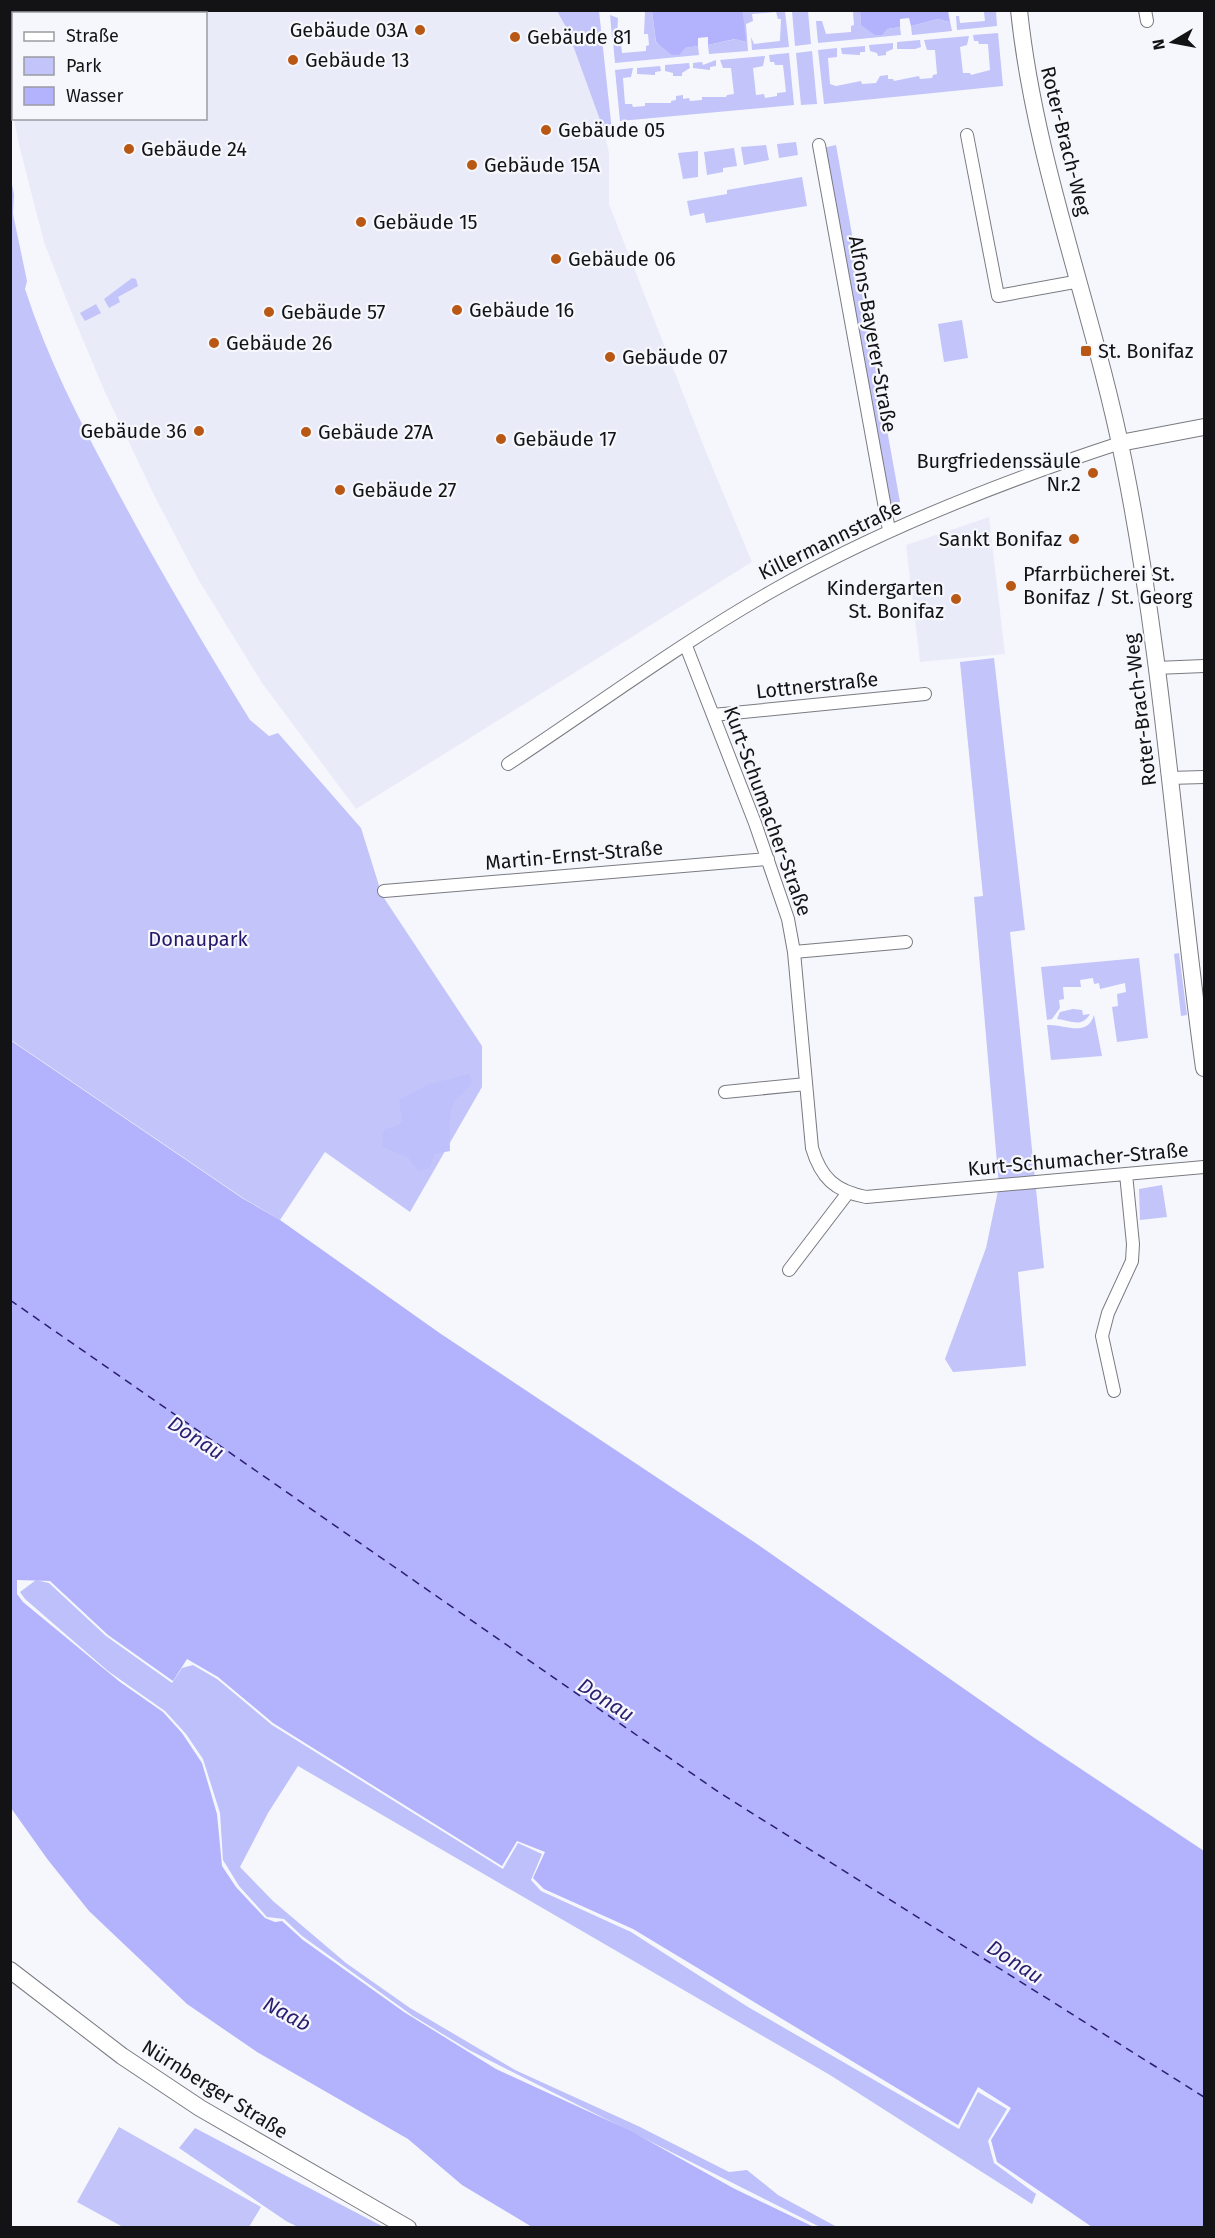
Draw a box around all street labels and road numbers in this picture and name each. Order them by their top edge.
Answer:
street label: Roter-Brach-Weg [1036,64,1096,219]
street label: Alfons-Bayerer-Straße [844,234,902,434]
street label: Killermannstraße [754,495,906,585]
street label: Roter-Brach-Weg [1119,632,1161,788]
street label: Lottnerstraße [755,667,879,703]
street label: Kurt-Schumacher-Straße [719,703,817,919]
street label: Martin-Ernst-Straße [484,835,664,875]
street label: Kurt-Schumacher-Straße [966,1137,1190,1181]
street label: Nürnberger Straße [138,2034,292,2144]

